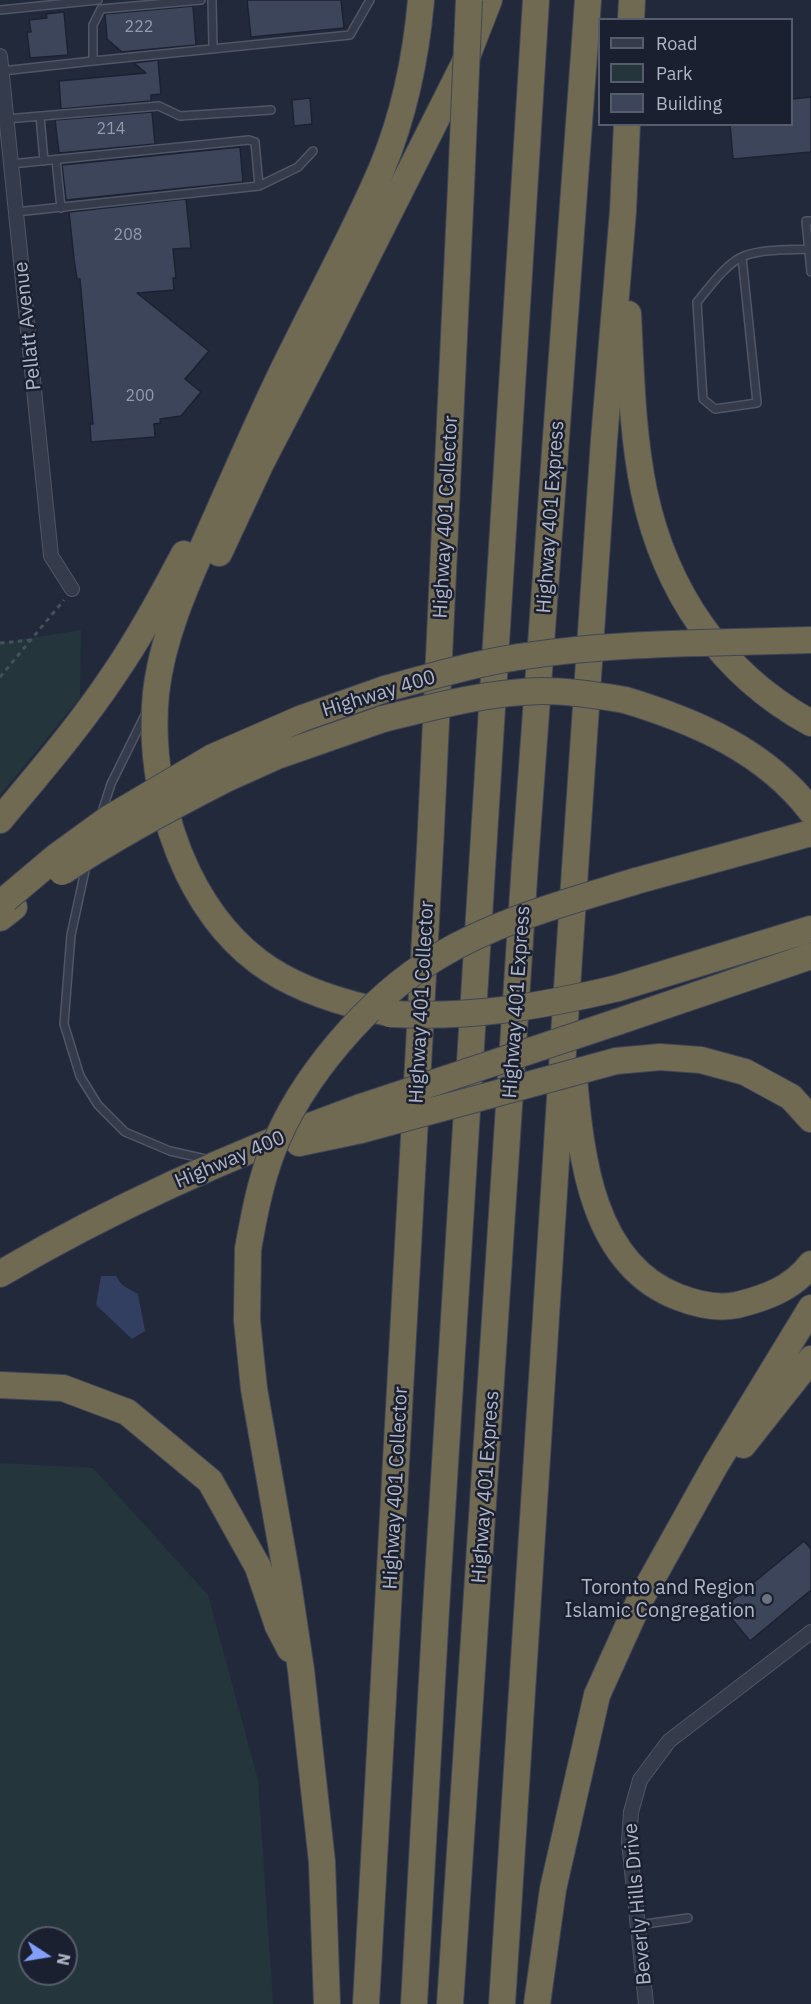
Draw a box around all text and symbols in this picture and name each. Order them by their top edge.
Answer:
house number: 222 [125,17,153,37]
legend [598,18,793,126]
text: Road [656,32,697,55]
text: Park [656,62,692,85]
text: Building [656,92,722,115]
house number: 214 [97,119,125,139]
house number: 208 [114,225,142,245]
street label: Pellatt Avenue [9,260,47,392]
house number: 200 [126,386,154,406]
street label: Highway 401 Collector [429,415,463,619]
street label: Highway 401 Express [532,420,570,614]
street label: Highway 400 [319,665,439,723]
street label: Highway 401 Collector [405,900,439,1104]
street label: Highway 401 Express [498,905,536,1099]
street label: Highway 400 [171,1126,289,1194]
street label: Highway 401 Collector [379,1386,413,1590]
street label: Highway 401 Express [467,1390,505,1584]
place label: Toronto and Region Islamic Congregation [564,1576,755,1623]
marker: Toronto and Region Islamic Congregation [760,1592,774,1606]
street label: Beverly Hills Drive [619,1822,657,1986]
north arrow [18,1926,78,1986]
text: N [53,1952,75,1967]

